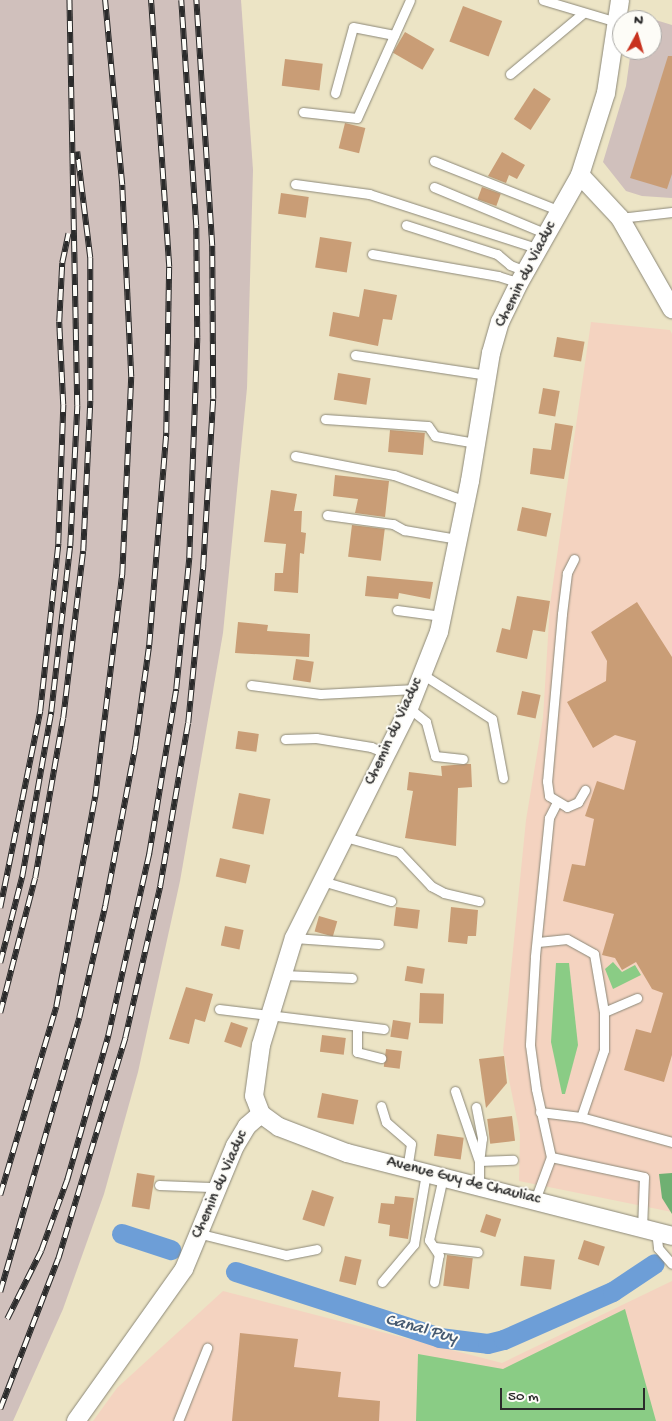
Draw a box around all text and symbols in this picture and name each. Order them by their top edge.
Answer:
north arrow [612,10,662,60]
text: N [633,12,644,30]
street label: Chemin du Viaduc [492,219,562,331]
street label: Chemin du Viaduc [362,675,428,789]
street label: Chemin du Viaduc [189,1128,253,1242]
street label: Avenue Guy de Chauliac [384,1154,542,1210]
water label: Canal Puy [383,1310,459,1350]
scale bar [502,1378,647,1410]
text: 50 m [508,1388,539,1406]

